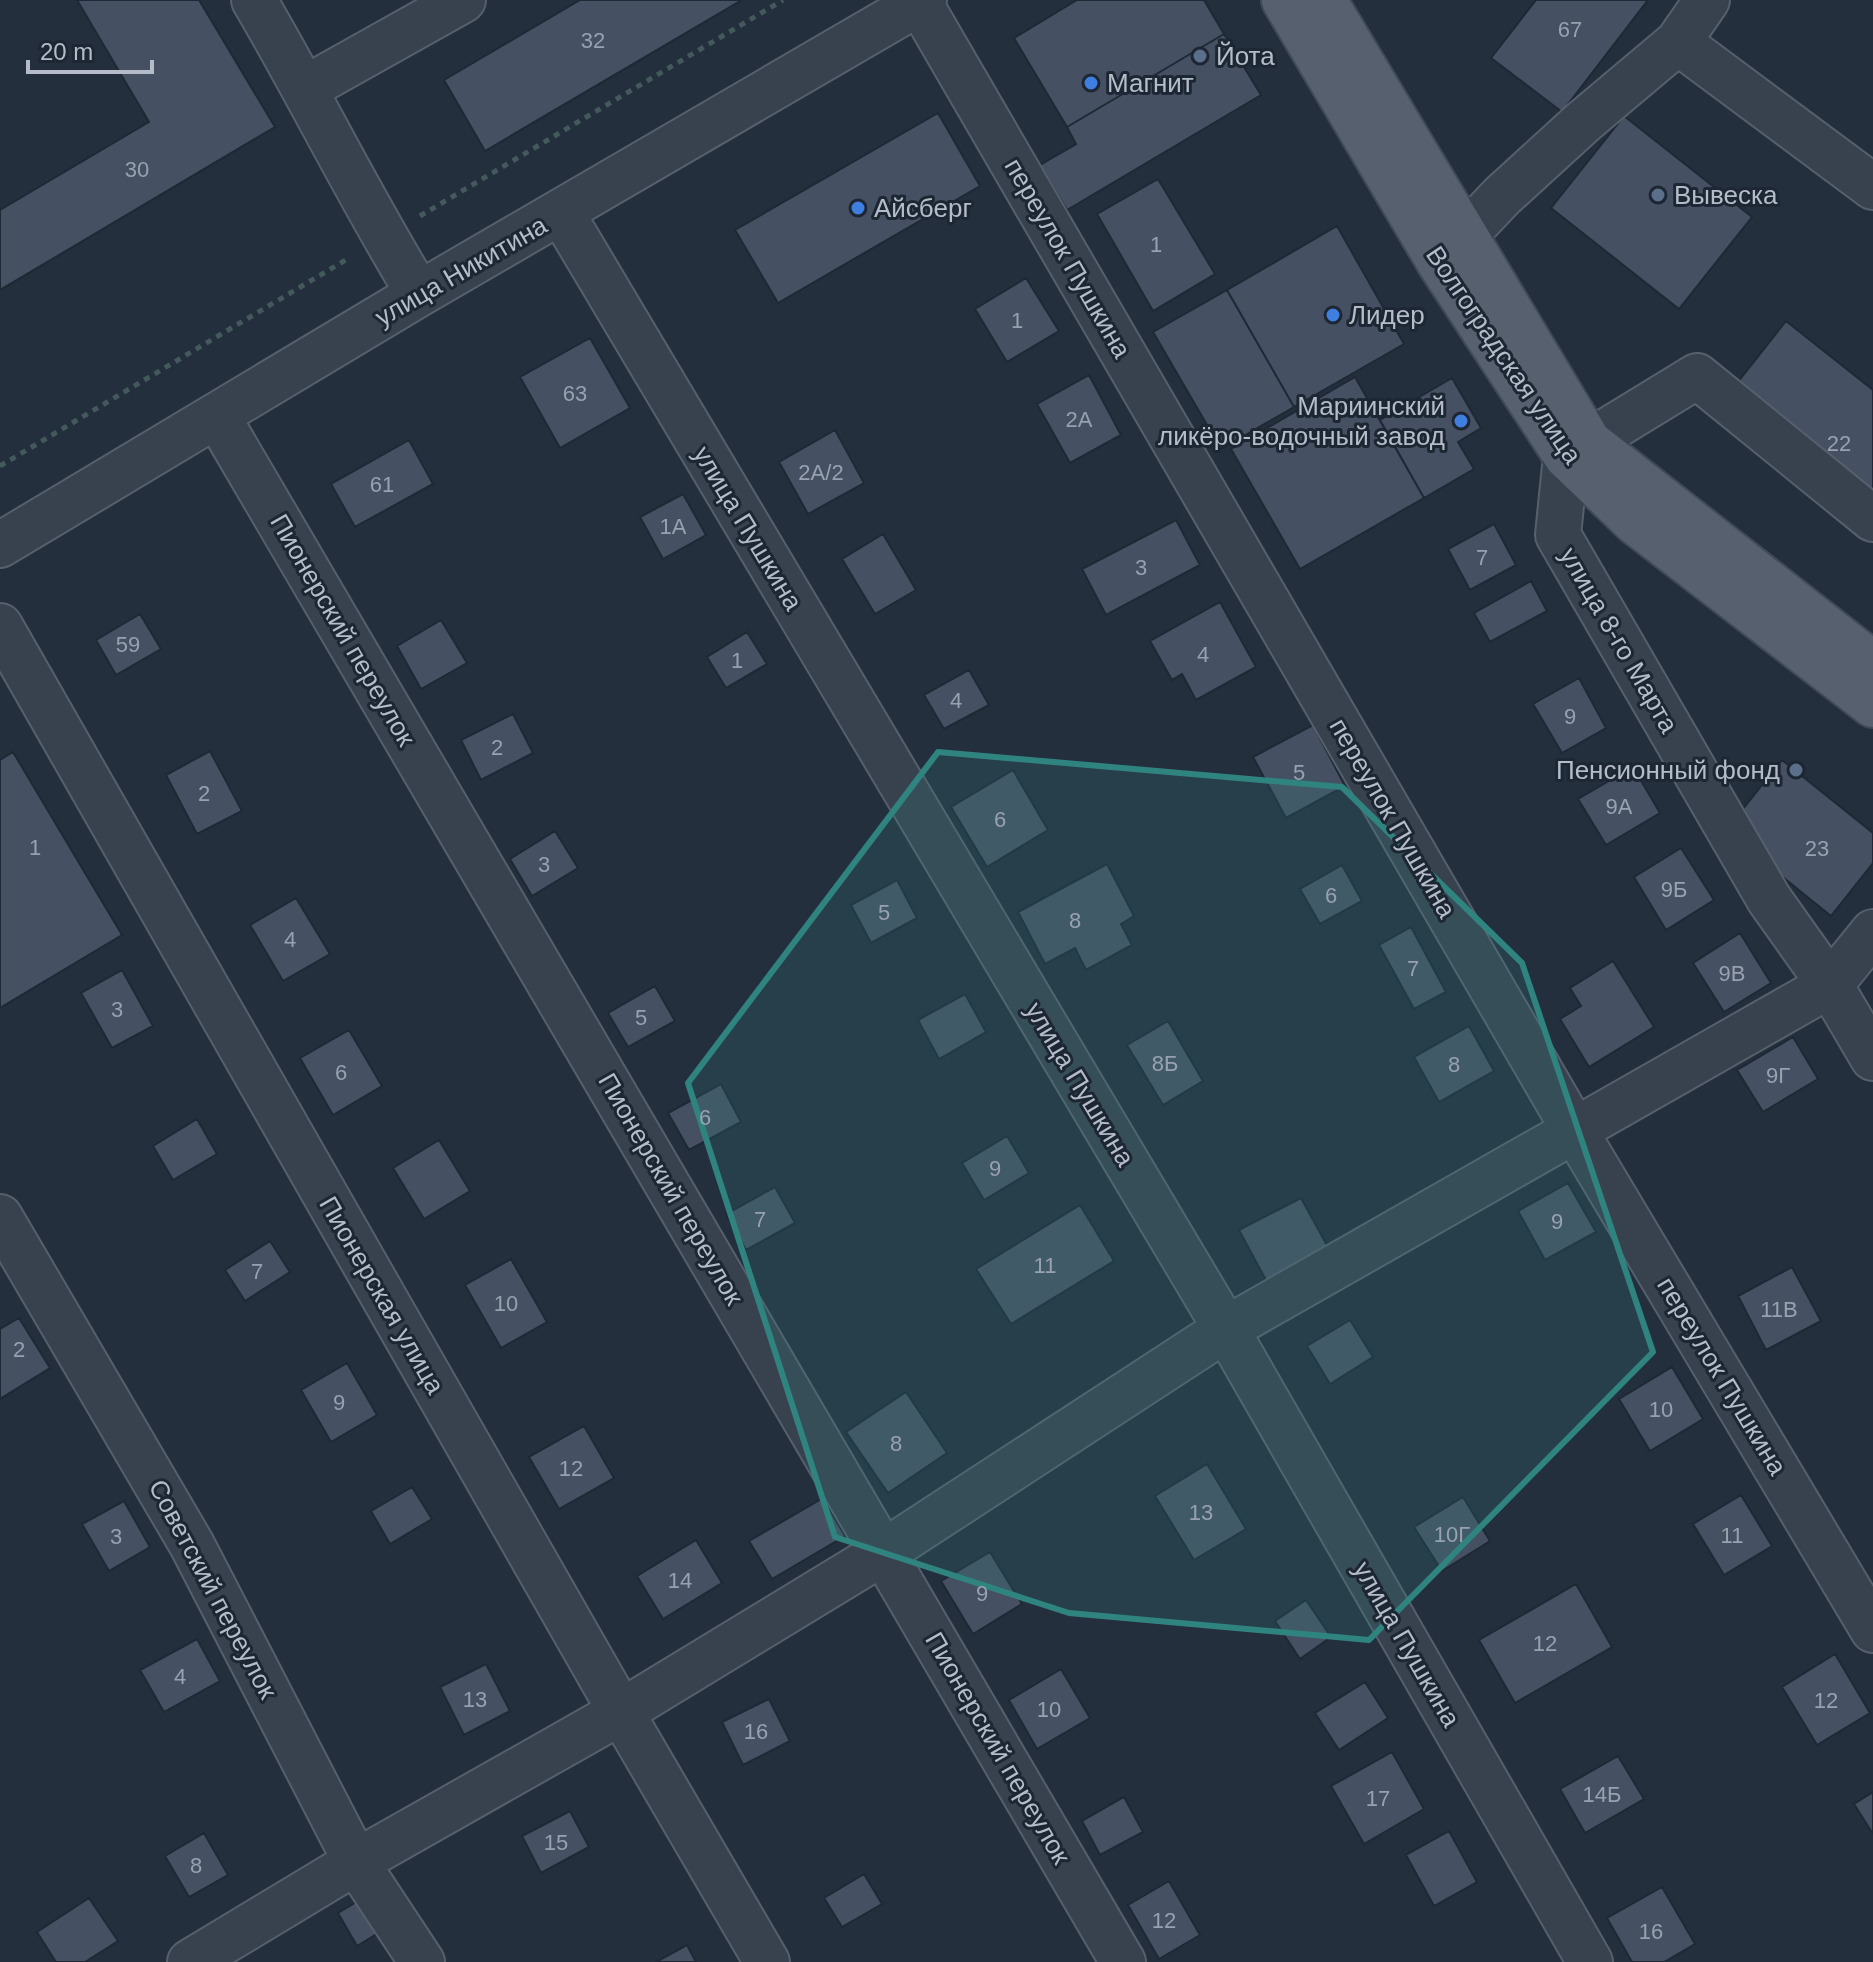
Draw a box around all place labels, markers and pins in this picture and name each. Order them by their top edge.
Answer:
place label: Йота [1216,41,1275,71]
marker: Йота [1191,47,1209,65]
place label: Магнит [1107,68,1194,98]
marker: Магнит [1082,74,1100,92]
place label: Вывеска [1674,180,1778,210]
marker: Вывеска [1649,186,1667,204]
place label: Айсберг [874,193,972,223]
marker: Айсберг [849,199,867,217]
place label: Лидер [1349,300,1425,330]
marker: Лидер [1324,306,1342,324]
place label: Мариинский ликёро-водочный завод [1158,391,1445,451]
marker: Мариинский ликёро-водочный завод [1452,412,1470,430]
place label: Пенсионный фонд [1556,755,1780,785]
marker: Пенсионный фонд [1787,761,1805,779]

